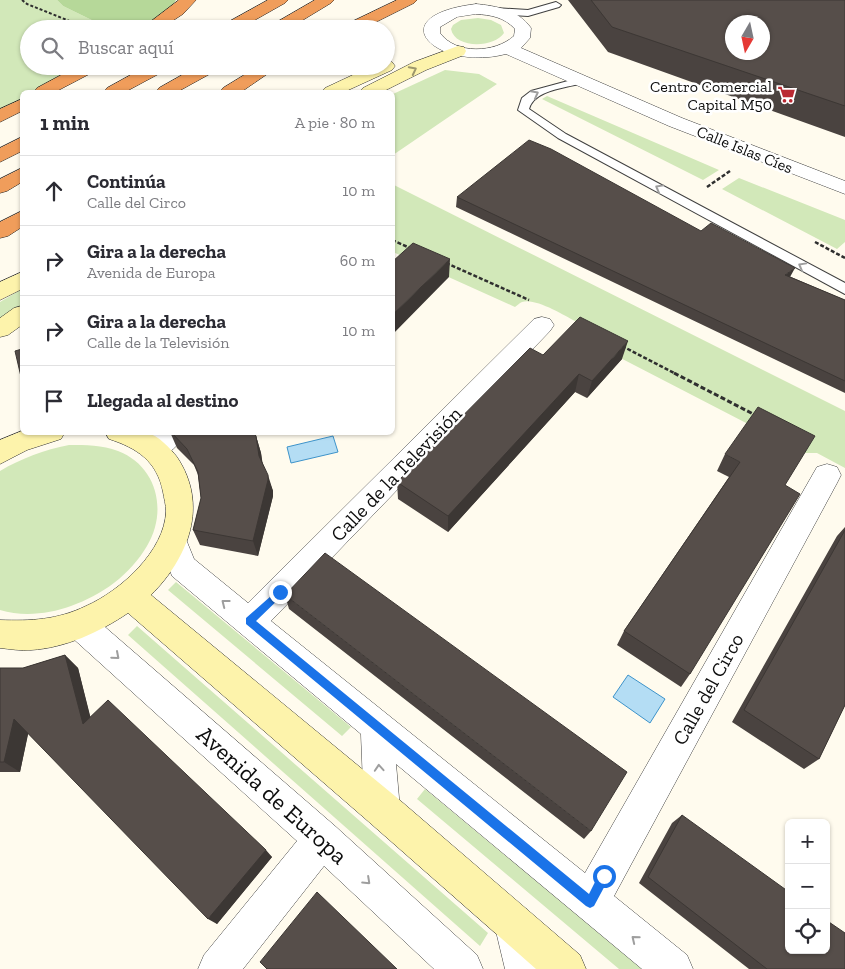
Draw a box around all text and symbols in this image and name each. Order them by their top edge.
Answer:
north arrow [725,15,770,60]
search box [20,20,395,75]
icon: search [38,34,66,62]
text: Buscar aquí [78,36,174,59]
one-way arrow [407,66,416,76]
place label: Centro Comercial Capital M50 [650,77,772,114]
supermarket icon: Centro Comercial Capital M50 [776,85,796,105]
one-way arrow [530,90,539,100]
text: 1 min [40,110,90,135]
text: A pie · 80 m [295,113,375,132]
street label: Calle Islas Cíes [694,122,796,177]
text: Continúa [87,170,166,193]
icon: ahead [40,177,68,205]
text: 10 m [342,181,375,200]
one-way arrow [656,185,665,195]
text: Calle del Circo [87,193,186,212]
text: Gira a la derecha [87,240,226,263]
icon: right [40,247,68,275]
text: 60 m [340,251,375,270]
one-way arrow [798,262,807,272]
text: Avenida de Europa [87,263,216,282]
text: Gira a la derecha [87,310,226,333]
icon: right [40,317,68,345]
text: 10 m [342,321,375,340]
text: Calle de la Televisión [87,333,229,352]
icon: arrive [40,387,68,415]
text: Llegada al destino [87,389,238,412]
street label: Calle de la Televisión [326,401,467,546]
route end [269,581,292,604]
one-way arrow [222,600,231,608]
street label: Calle del Circo [667,629,749,749]
one-way arrow [110,650,119,659]
street label: Avenida de Europa [191,719,354,870]
one-way arrow [374,764,385,772]
map controls [785,819,830,954]
button: + [785,819,830,864]
button: − [785,864,830,909]
route start [593,865,616,888]
one-way arrow [362,875,371,884]
button: locate [785,909,830,954]
one-way arrow [632,936,641,944]

